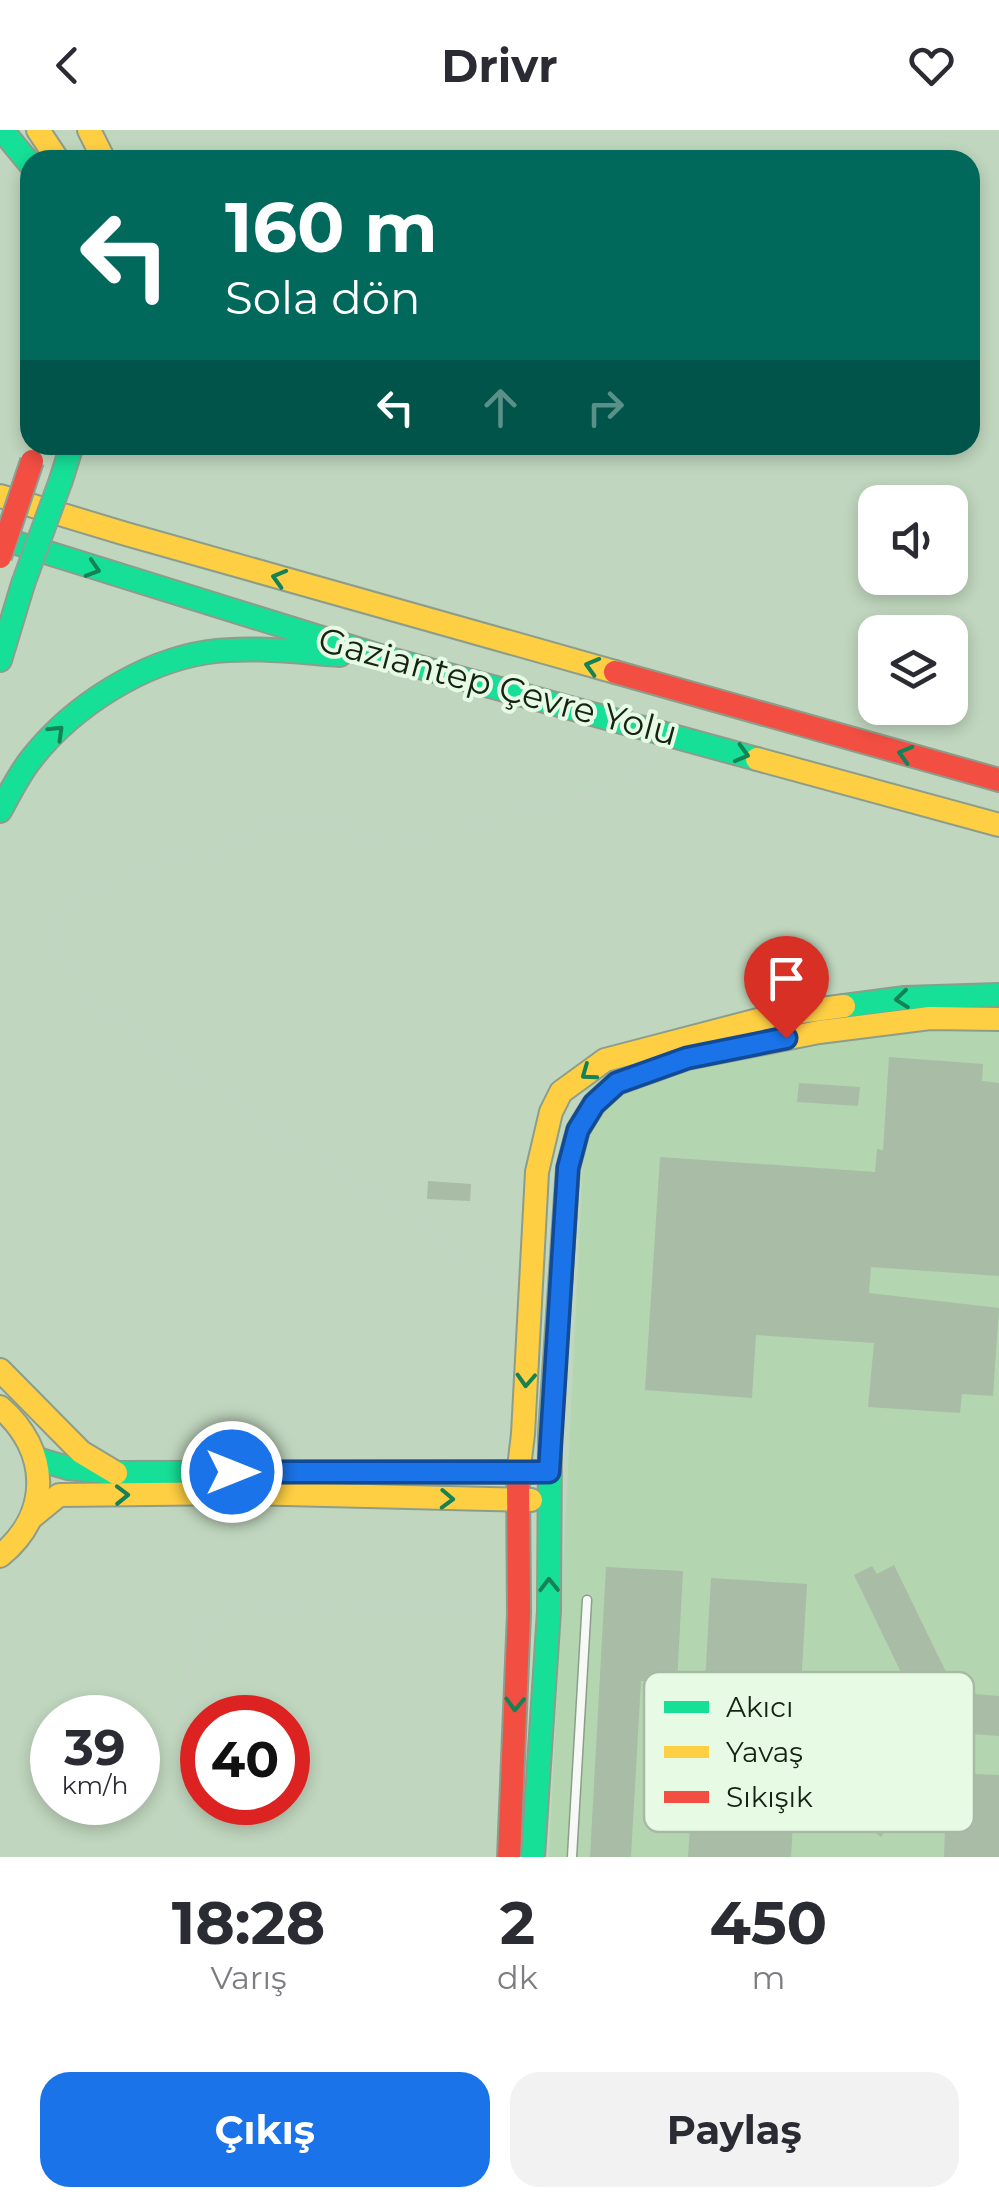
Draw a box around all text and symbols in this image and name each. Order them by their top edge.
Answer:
icon: back [40,38,95,93]
text: Drivr [441,38,558,93]
icon: heart [904,38,959,93]
text: 160 m [225,184,438,270]
icon: left [60,190,190,320]
text: Sola dön [225,270,420,325]
icon: left [368,380,423,435]
icon: ahead [473,380,528,435]
icon: right [578,380,633,435]
map controls [858,485,968,725]
button: sound [858,485,968,595]
one-way arrow [83,557,100,577]
one-way arrow [271,568,289,589]
button: layers [858,615,968,725]
street label: Gaziantep Çevre Yolu [314,617,682,755]
one-way arrow [584,657,601,678]
one-way arrow [45,726,63,744]
one-way arrow [733,742,750,763]
one-way arrow [897,744,914,765]
pin [744,936,829,1039]
icon: arrive [759,951,814,1006]
one-way arrow [893,988,909,1009]
one-way arrow [581,1061,599,1078]
one-way arrow [516,1372,537,1388]
position arrow [180,1420,284,1524]
one-way arrow [115,1484,131,1505]
one-way arrow [440,1489,456,1510]
one-way arrow [538,1577,560,1592]
legend [644,1672,974,1832]
text: Akıcı [726,1690,793,1724]
speed limit sign: 40 [180,1695,310,1825]
one-way arrow [505,1697,526,1713]
text: 39 [64,1717,126,1778]
text: Yavaş [726,1735,803,1769]
text: km/h [62,1770,128,1800]
text: Sıkışık [726,1780,813,1814]
text: 18:28 [172,1886,325,1959]
text: 2 [500,1886,535,1959]
text: 450 [710,1886,827,1959]
text: Varış [210,1958,287,1997]
text: dk [497,1958,538,1997]
text: m [751,1958,785,1997]
button: Çıkış [40,2072,490,2187]
button: Paylaş [510,2072,959,2187]

